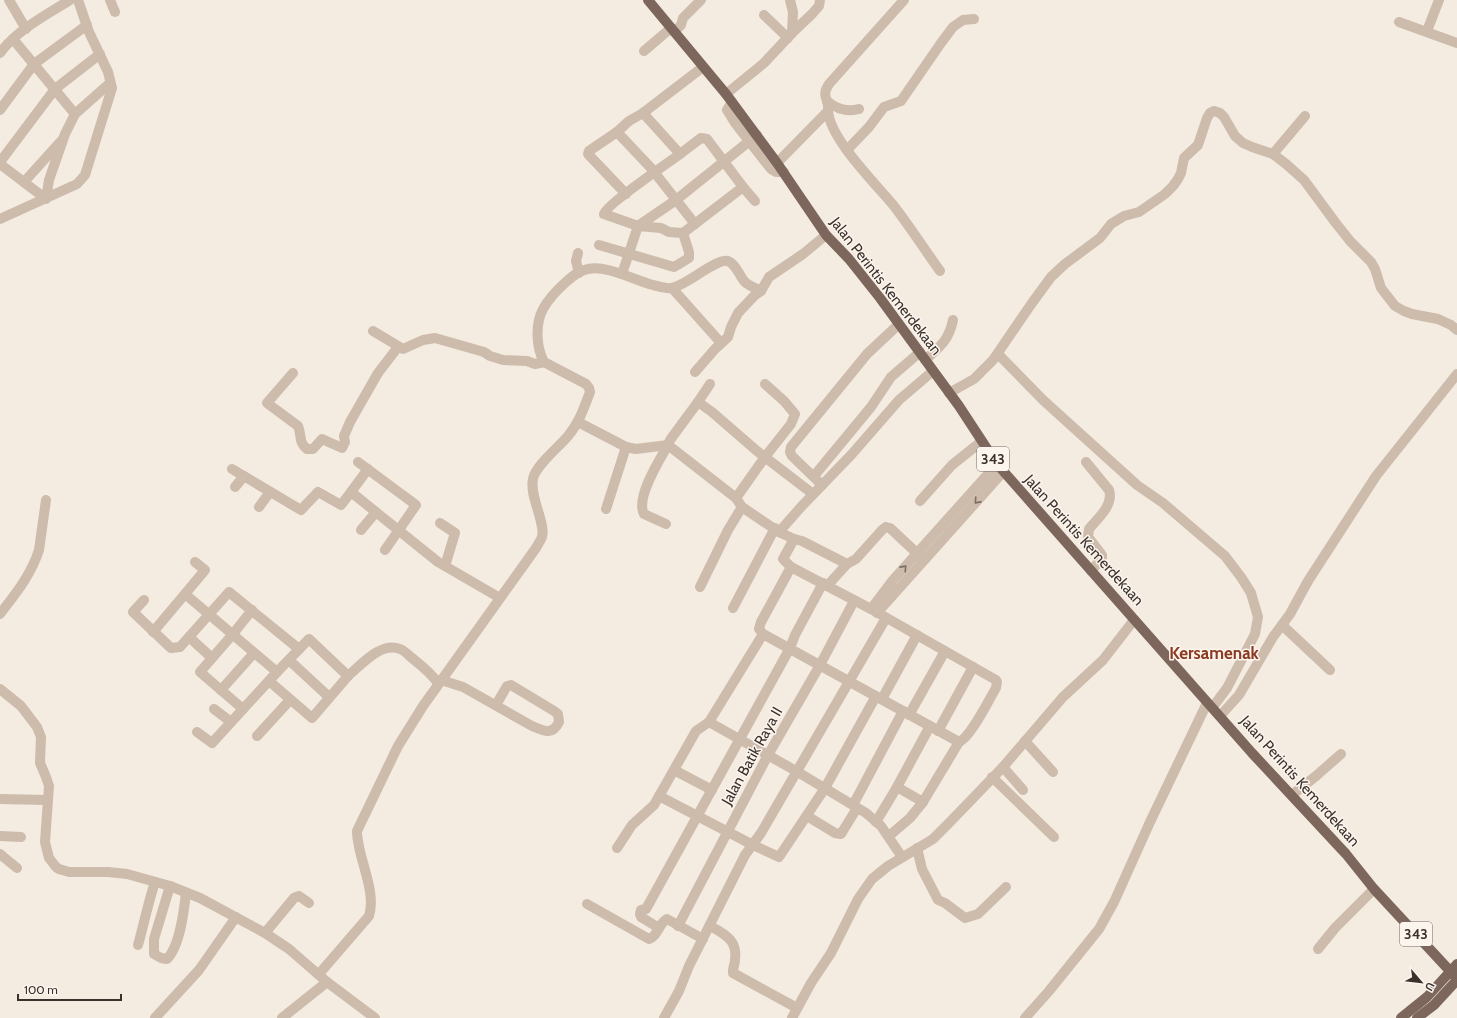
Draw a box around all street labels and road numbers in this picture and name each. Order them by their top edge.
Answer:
street label: Jalan Perintis Kemerdekaan [826,213,945,358]
road number: 343 [977,447,1009,471]
street label: Jalan Perintis Kemerdekaan [1020,470,1148,609]
street label: Jalan Batik Raya II [717,704,786,809]
street label: Jalan Perintis Kemerdekaan [1236,711,1364,850]
road number: 343 [1400,922,1432,946]

